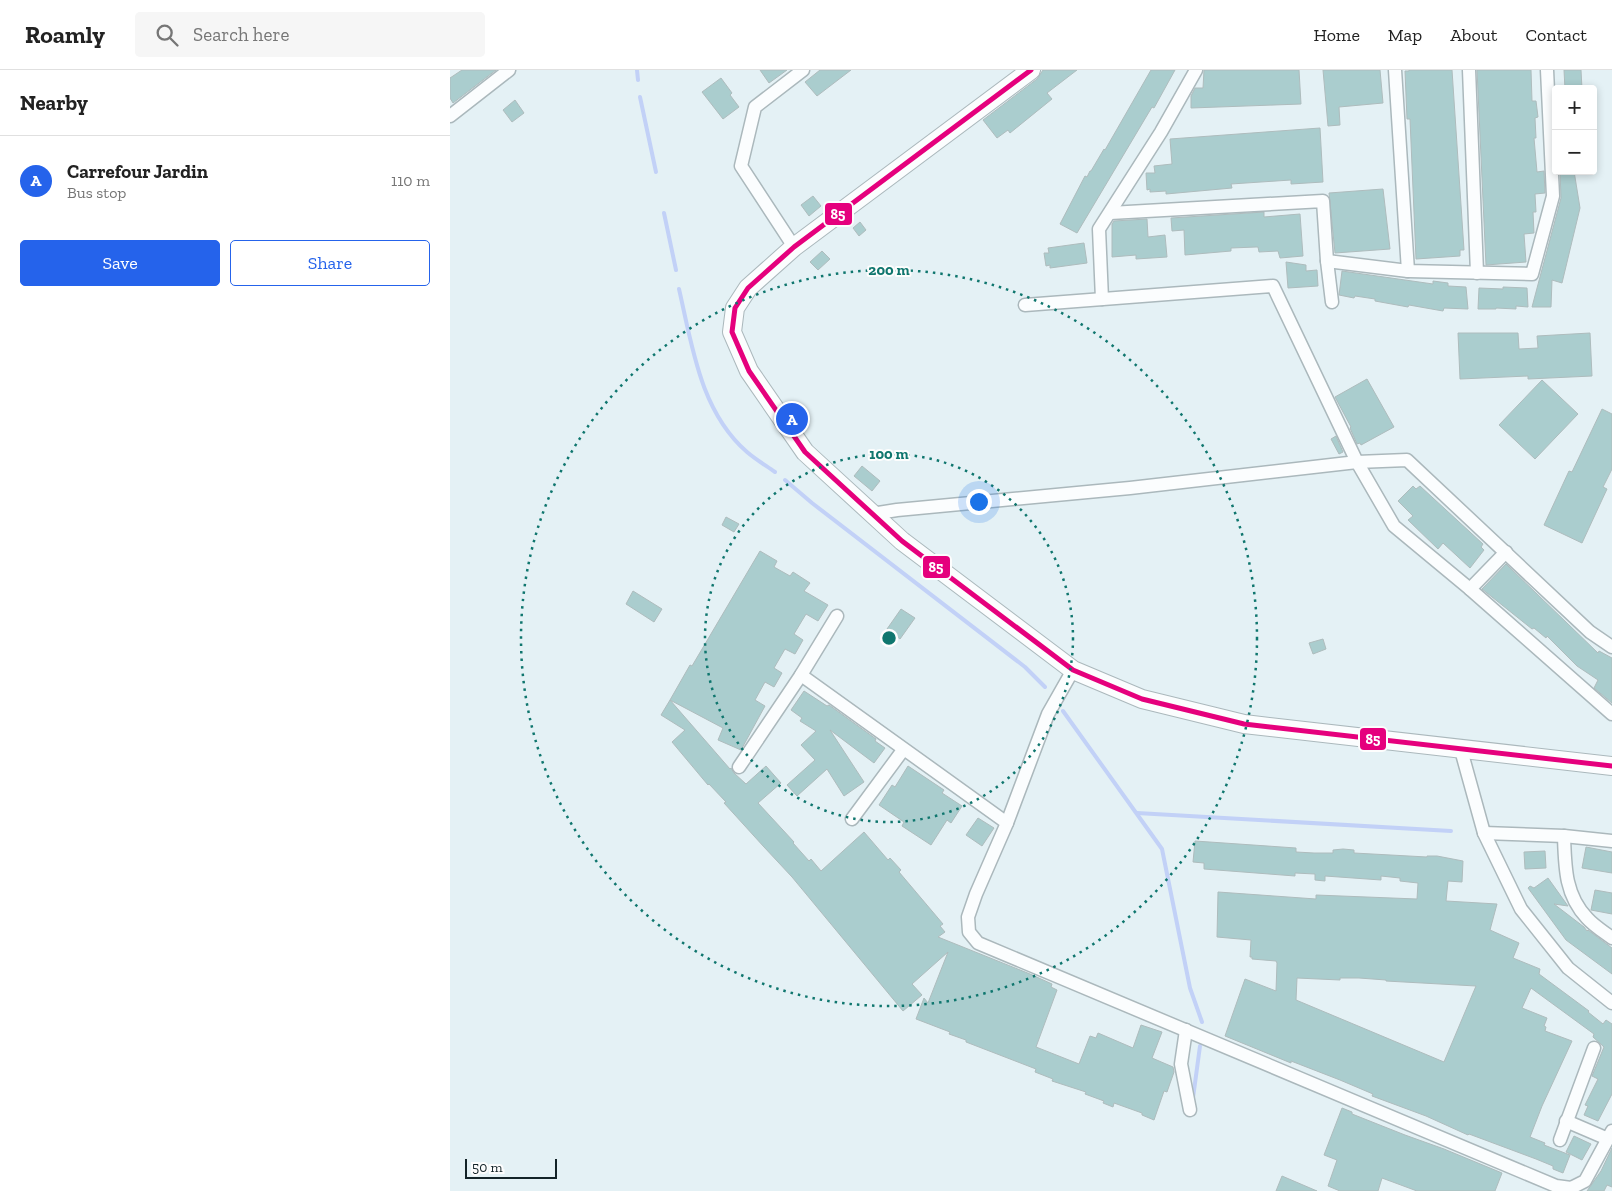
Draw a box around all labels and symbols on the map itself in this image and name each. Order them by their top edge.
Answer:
line badge: 85 [824,202,853,226]
text: 85 [831,206,845,223]
text: 200 m [868,261,910,279]
pin: A [776,400,808,438]
text: 100 m [869,445,909,463]
your location [966,489,992,515]
line badge: 85 [922,555,951,579]
text: 85 [929,559,943,576]
centre of rings [880,629,898,647]
line badge: 85 [1359,727,1387,751]
text: 85 [1366,731,1380,748]
scale bar [465,1156,558,1179]

